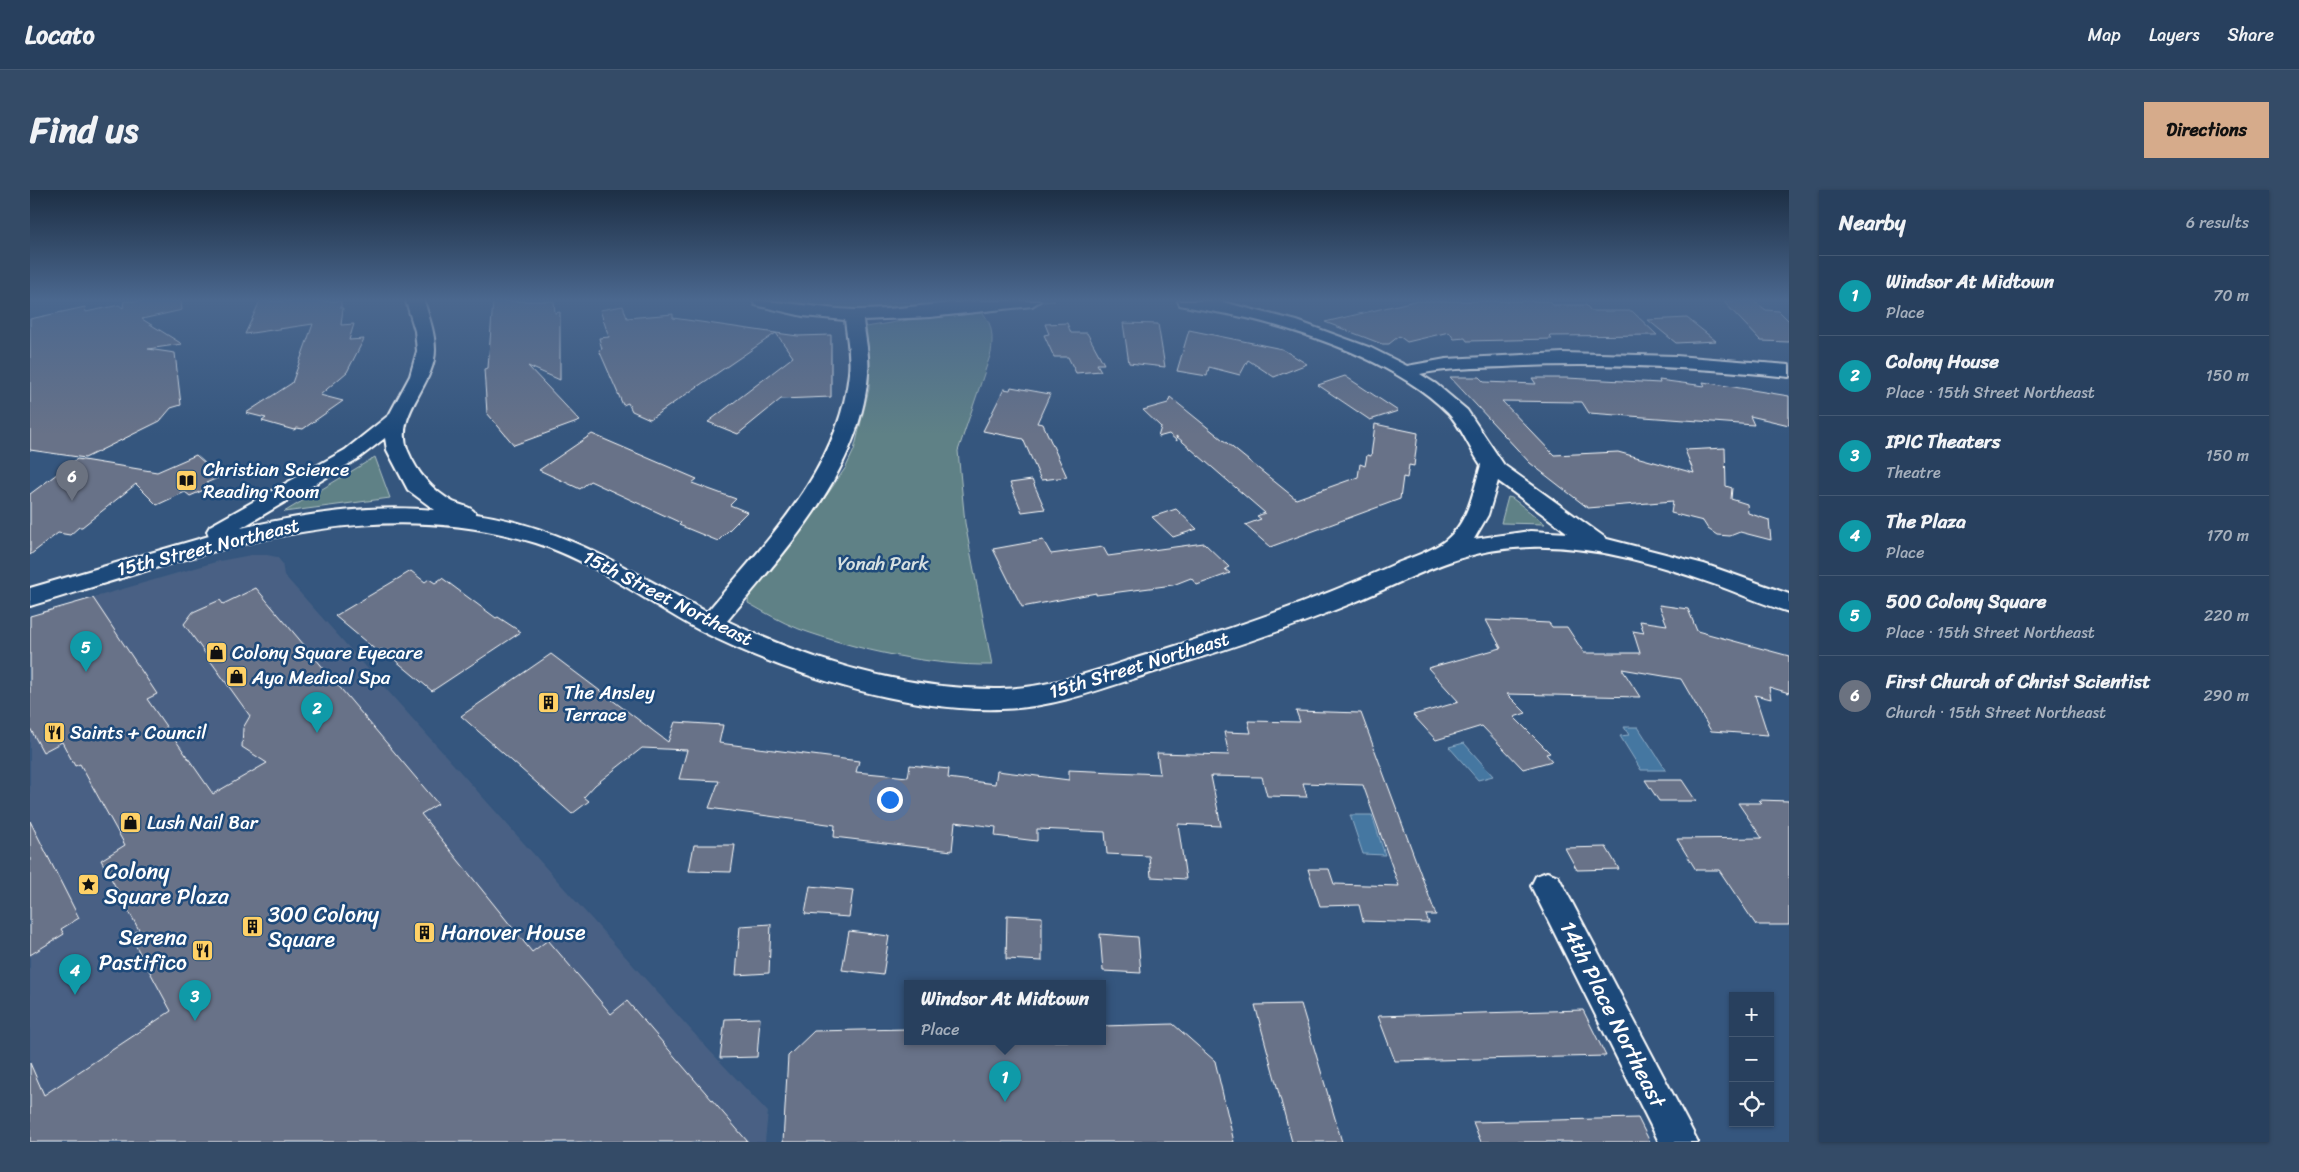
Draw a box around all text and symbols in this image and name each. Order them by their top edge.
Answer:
text: Locato [25,14,95,56]
text: Map [2088,19,2121,51]
text: Layers [2149,19,2200,51]
text: Share [2228,19,2274,51]
text: Find us [30,99,138,161]
button: Directions [2144,102,2269,158]
text: Nearby [1839,204,1905,242]
text: 6 results [2186,208,2249,237]
text: Windsor At Midtown [1886,265,2054,298]
text: 1 [1852,281,1858,310]
text: 70 m [2213,281,2249,310]
text: Place [1886,298,1925,327]
text: Colony House [1886,345,1999,378]
text: 2 [1850,361,1860,390]
text: 150 m [2206,361,2249,390]
text: Place · 15th Street Northeast [1886,378,2095,407]
text: IPIC Theaters [1886,425,2000,458]
text: 3 [1851,441,1859,470]
text: 150 m [2206,441,2249,470]
place label: Christian Science Reading Room [203,453,349,508]
text: Theatre [1886,458,1941,487]
pin: 6 [56,460,88,501]
library icon: Christian Science Reading Room [175,468,199,492]
text: The Plaza [1886,505,1966,538]
street label: 15th Street Northeast [113,508,303,586]
text: 4 [1850,521,1860,550]
text: 170 m [2206,521,2249,550]
text: Place [1886,538,1925,567]
street label: 15th Street Northeast [577,541,759,655]
park label: Yonah Park [837,547,930,580]
text: 500 Colony Square [1886,585,2047,618]
text: 5 [1850,601,1860,630]
text: 220 m [2204,601,2249,630]
text: Place · 15th Street Northeast [1886,618,2095,647]
street label: 15th Street Northeast [1045,622,1233,708]
pin: 5 [70,631,102,672]
place label: Colony Square Eyecare [232,636,423,669]
shop icon: Colony Square Eyecare [204,640,228,664]
place label: Aya Medical Spa [251,661,391,694]
shop icon: Aya Medical Spa [224,665,248,689]
text: First Church of Christ Scientist [1886,665,2151,698]
place label: The Ansley Terrace [564,676,655,731]
text: 6 [1850,681,1860,710]
text: 290 m [2203,681,2249,710]
building icon: The Ansley Terrace [536,691,560,715]
pin: 2 [301,692,333,733]
text: Church · 15th Street Northeast [1886,698,2106,727]
place label: Saints + Council [70,716,207,749]
restaurant icon: Saints + Council [42,720,66,744]
your location [877,787,903,813]
place label: Lush Nail Bar [147,806,259,839]
shop icon: Lush Nail Bar [119,810,143,834]
place label: Colony Square Plaza [104,852,230,916]
place icon: Colony Square Plaza [76,872,100,896]
place label: 300 Colony Square [268,895,380,959]
place label: Hanover House [441,913,586,952]
street label: 14th Place Northeast [1549,913,1678,1116]
building icon: 300 Colony Square [240,915,264,939]
place label: Serena Pastifico [99,918,187,982]
building icon: Hanover House [413,920,437,944]
restaurant icon: Serena Pastifico [191,938,215,962]
pin: 4 [59,954,91,995]
pin: 3 [179,980,211,1021]
popup [904,980,1106,1045]
text: Windsor At Midtown [921,982,1089,1015]
map controls [1729,992,1774,1127]
button: + [1729,992,1774,1037]
text: Place [921,1015,959,1044]
button: − [1729,1037,1774,1082]
pin: 1 [989,1061,1021,1102]
button: locate [1729,1082,1774,1127]

